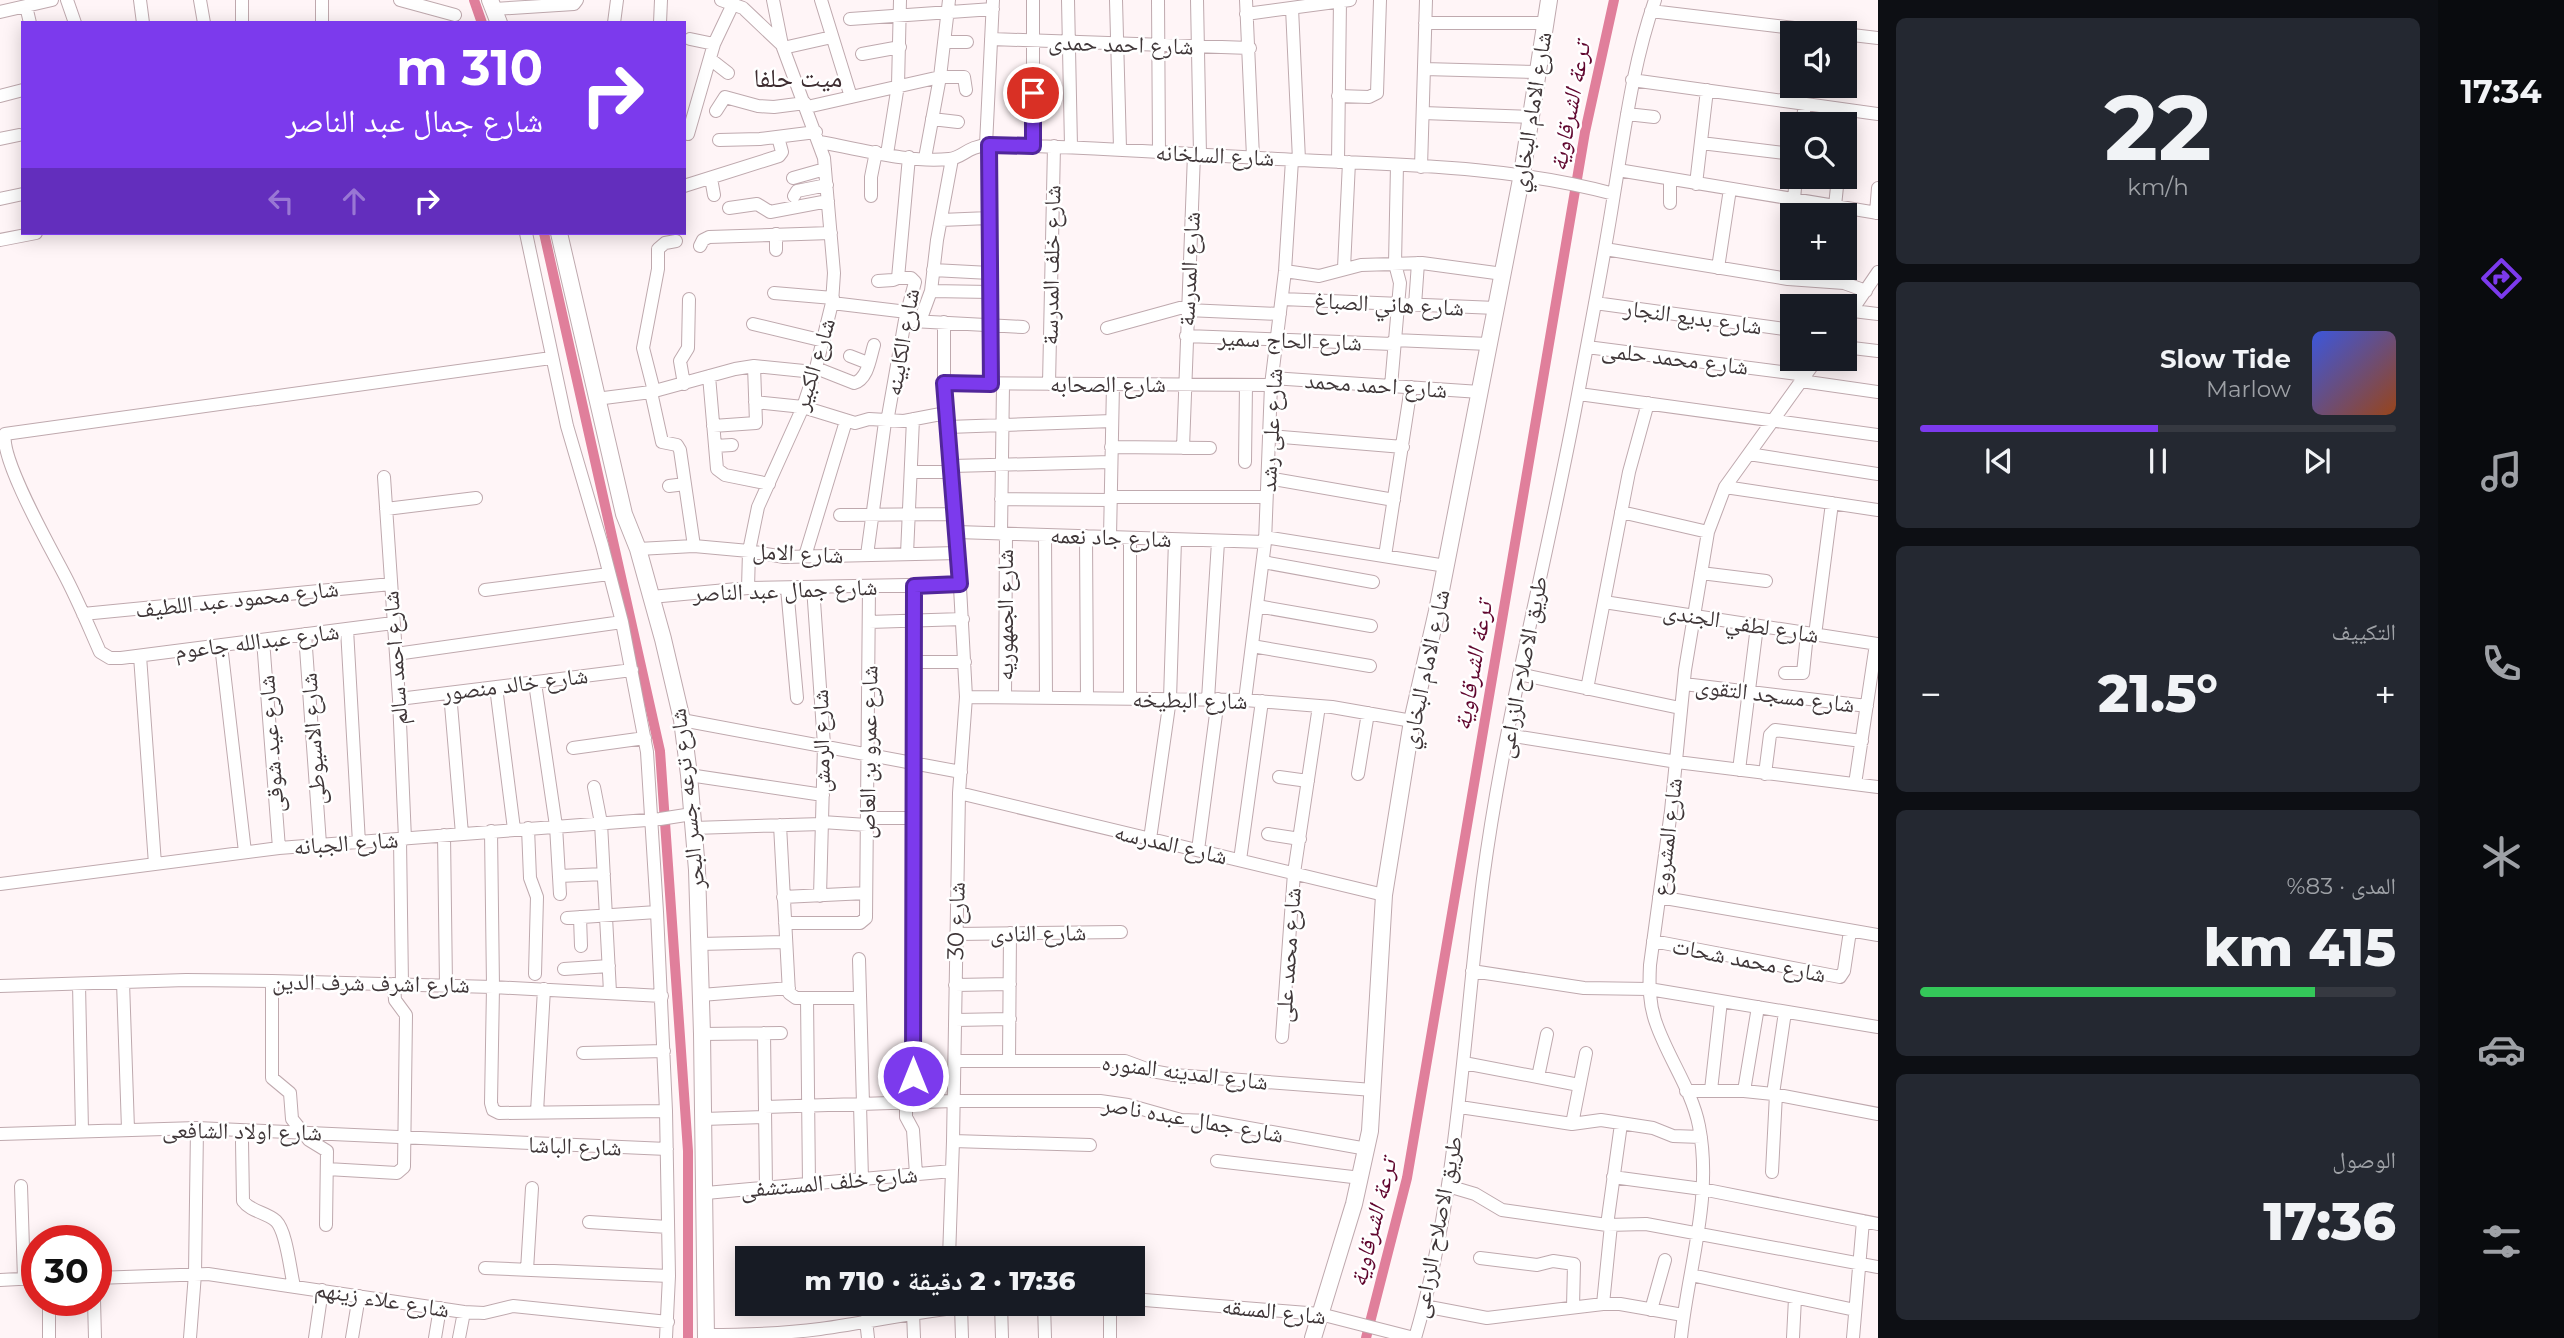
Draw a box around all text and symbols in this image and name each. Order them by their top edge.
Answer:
map controls [1780,21,1857,371]
button: sound [1780,21,1857,98]
street label: شارع احمد حمدى [1048,27,1194,62]
street label: شارع الامام البخاري [1504,30,1562,195]
water label: ترعة الشرقاوية [1543,35,1597,174]
text: 310 m [396,38,543,97]
icon: right [567,49,658,140]
district label: ميت حلفا [754,62,842,94]
pin [1003,63,1063,123]
text: 22 [2104,72,2212,183]
text: 17:34 [2460,72,2542,111]
icon: arrive [1014,74,1052,112]
text: شارع جمال عبد الناصر [286,101,543,140]
button: search [1780,112,1857,189]
street label: شارع السلخانه [1155,138,1275,173]
text: km/h [2127,173,2189,201]
icon: left [262,182,300,220]
icon: ahead [335,182,373,220]
icon: right [408,182,446,220]
street label: شارع خلف المدرسة [1036,185,1067,345]
button: + [1780,203,1857,280]
street label: شارع المدرسة [1172,211,1207,327]
icon: directions [2477,254,2526,303]
street label: شارع الكابينه [879,286,926,398]
street label: شارع هاني الصباغ [1313,286,1465,327]
street label: شارع بديع النجار [1621,293,1764,342]
button: − [1780,294,1857,371]
street label: شارع الكبير [786,315,842,415]
street label: شارع الحاج سمير [1216,323,1362,358]
street label: شارع محمد حلمى [1600,335,1750,382]
text: Slow Tide [2160,343,2291,375]
street label: شارع احمد محمد [1304,366,1448,405]
street label: شارع على رشد [1254,367,1289,493]
street label: شارع الصحابه [1050,370,1166,399]
text: Marlow [2206,375,2291,403]
icon: previous [1980,442,2018,480]
icon: pause [2139,442,2177,480]
icon: next [2298,442,2336,480]
icon: music [2477,447,2526,496]
street label: شارع جاد نعمه [1050,521,1172,554]
street label: شارع الامل [752,537,844,570]
street label: شارع الجمهوريه [991,549,1020,681]
street label: شارع جمال عبد الناصر [691,573,878,608]
street label: شارع محمود عبد اللطيف [134,574,340,625]
street label: طريق الاصلاح الزراعى [1491,574,1554,761]
street label: شارع الامام البخاري [1394,587,1460,752]
street label: شارع احمد سالم [376,590,416,726]
water label: ترعة الشرقاوية [1447,594,1499,732]
street label: شارع لطفي الجندى [1660,597,1821,654]
street label: شارع عبدالله جاعوم [173,617,341,667]
text: التكييف [2331,618,2396,646]
icon: phone [2477,639,2526,688]
street label: شارع خالد منصور [439,661,590,708]
text: 21.5° [2098,662,2218,725]
street label: شارع عمرو بن العاص [852,665,885,839]
street label: شارع مسجد التقوى [1694,671,1856,720]
text: − [1920,671,1942,718]
text: + [2374,671,2396,718]
street label: شارع الاسيوطى [294,672,333,806]
street label: شارع عيد شوقى [252,674,291,814]
street label: شارع البطيخه [1132,685,1248,716]
street label: شارع الرمش [806,689,837,793]
street label: شارع ترعه جسر البحر [664,707,712,892]
street label: شارع المشروع [1646,776,1689,898]
street label: شارع المدرسه [1112,817,1230,872]
street label: شارع الجبانه [293,825,399,862]
icon: climate [2477,832,2526,881]
text: المدى · 83% [2286,872,2396,900]
street label: شارع 30 [941,882,972,960]
street label: شارع محمد على [1269,887,1308,1023]
text: 415 km [2204,916,2396,979]
street label: شارع النادى [990,918,1086,949]
street label: شارع محمد شحات [1670,931,1828,990]
street label: شارع اشرف شرف الدين [272,967,470,1000]
icon: car [2477,1025,2526,1074]
position arrow [876,1039,950,1113]
street label: شارع المدينه المنوره [1100,1048,1270,1097]
street label: شارع جمال عبده ناصر [1099,1089,1286,1150]
street label: شارع اولاد الشافعى [162,1116,322,1147]
street label: شارع الباشا [528,1130,622,1163]
street label: طريق الاصلاح الزراعى [1406,1134,1469,1321]
text: الوصول [2332,1146,2396,1174]
water label: ترعة الشرقاوية [1343,1151,1404,1289]
street label: شارع خلف المستشفى [739,1160,919,1205]
text: 17:36 [2263,1190,2396,1253]
icon: filters [2477,1217,2526,1266]
speed limit sign: 30 [21,1225,112,1316]
text: 17:36 · 2 دقيقة · 710 m [805,1265,1075,1297]
street label: شارع علاء زينهم [312,1275,451,1325]
street label: شارع المسقه [1221,1292,1327,1331]

